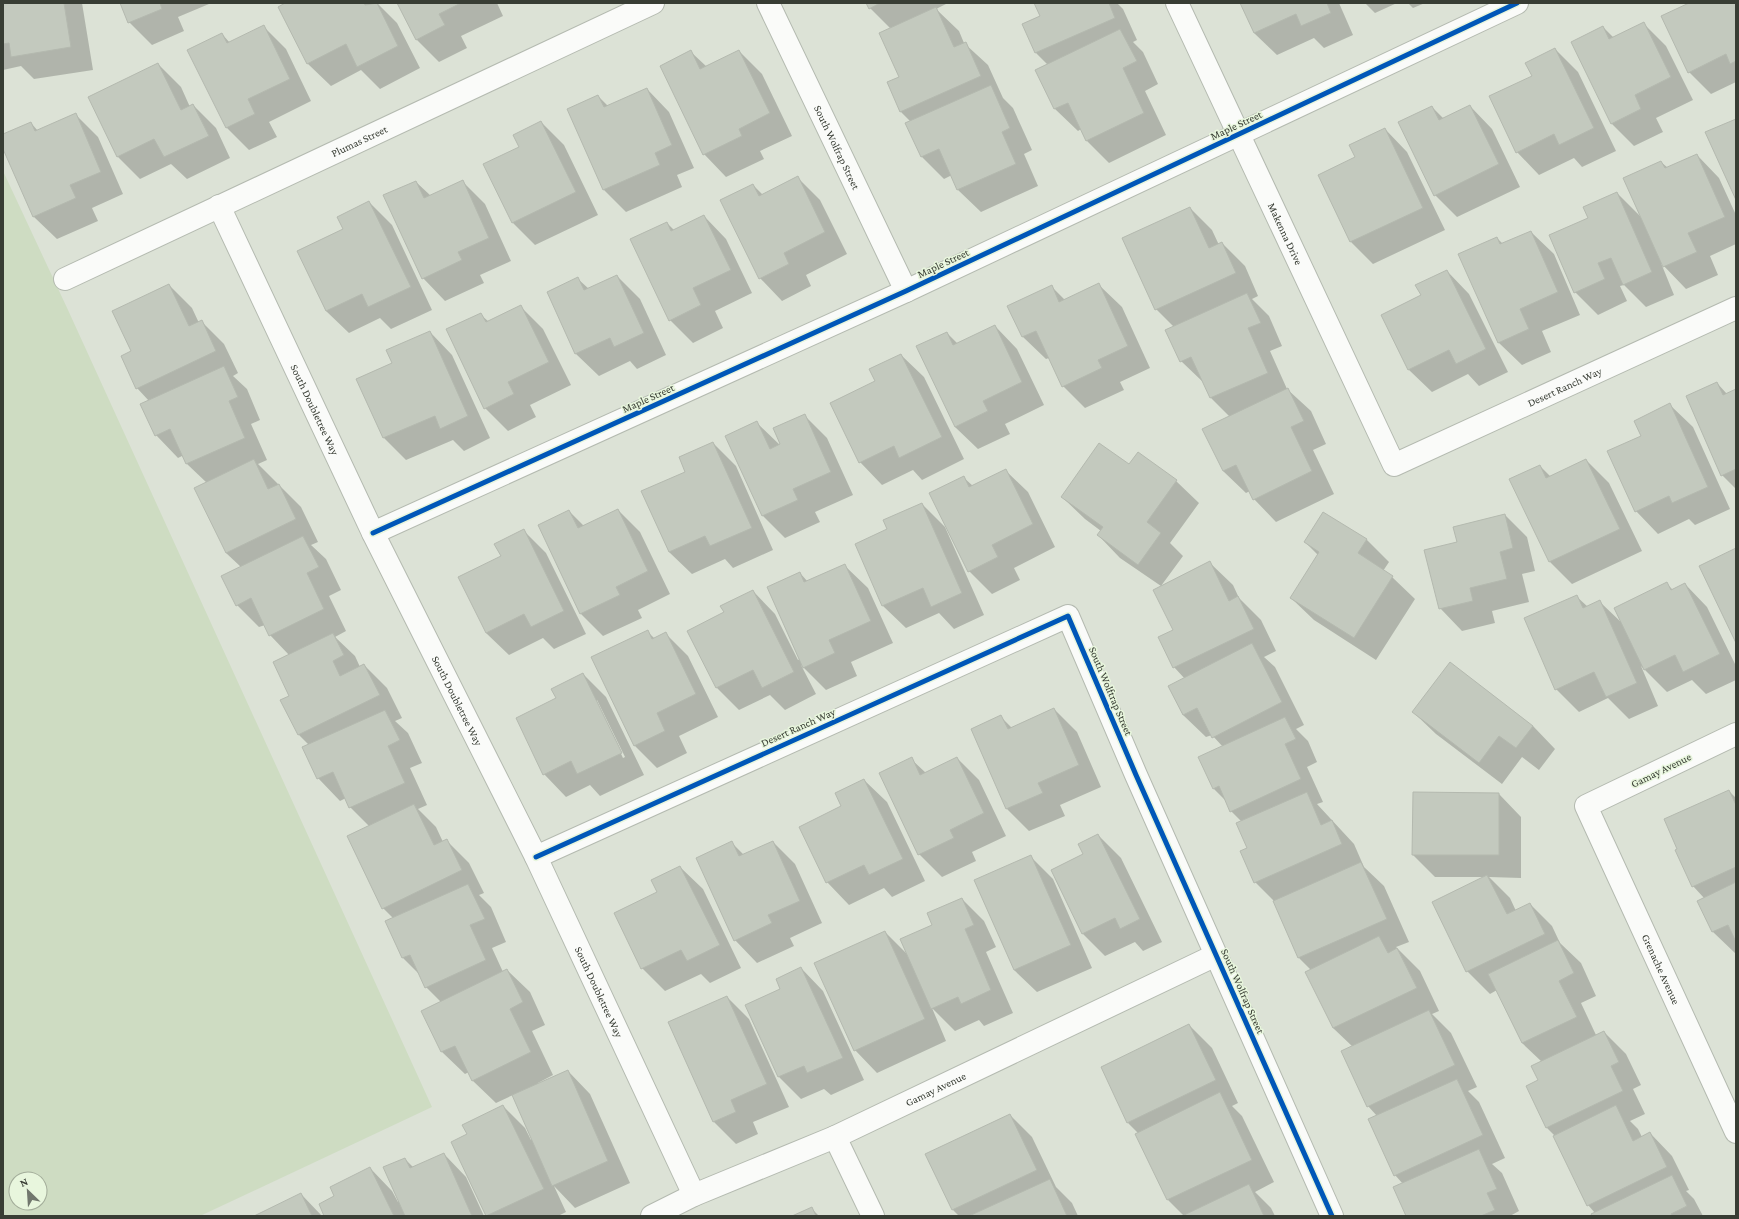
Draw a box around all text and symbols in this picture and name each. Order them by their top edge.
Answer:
street label: South Wolfrap Street [812,103,863,192]
street label: Maple Street [1208,108,1264,143]
street label: Plumas Street [329,122,389,159]
street label: Makenna Drive [1266,201,1305,267]
street label: Maple Street [915,246,971,281]
street label: South Doubletree Way [288,362,342,458]
street label: Desert Ranch Way [1526,364,1605,409]
street label: Maple Street [620,381,677,416]
street label: South Wolftrap Street [1086,645,1135,738]
street label: South Doubletree Way [430,654,485,749]
street label: Desert Ranch Way [759,705,838,750]
street label: Gamay Avenue [1629,750,1694,791]
street label: Grenache Avenue [1640,932,1683,1006]
street label: South Doubletree Way [573,944,626,1040]
street label: South Wolfrap Street [1218,947,1267,1036]
street label: Gamay Avenue [904,1069,968,1108]
north arrow [8,1171,48,1211]
text: N [18,1175,30,1189]

